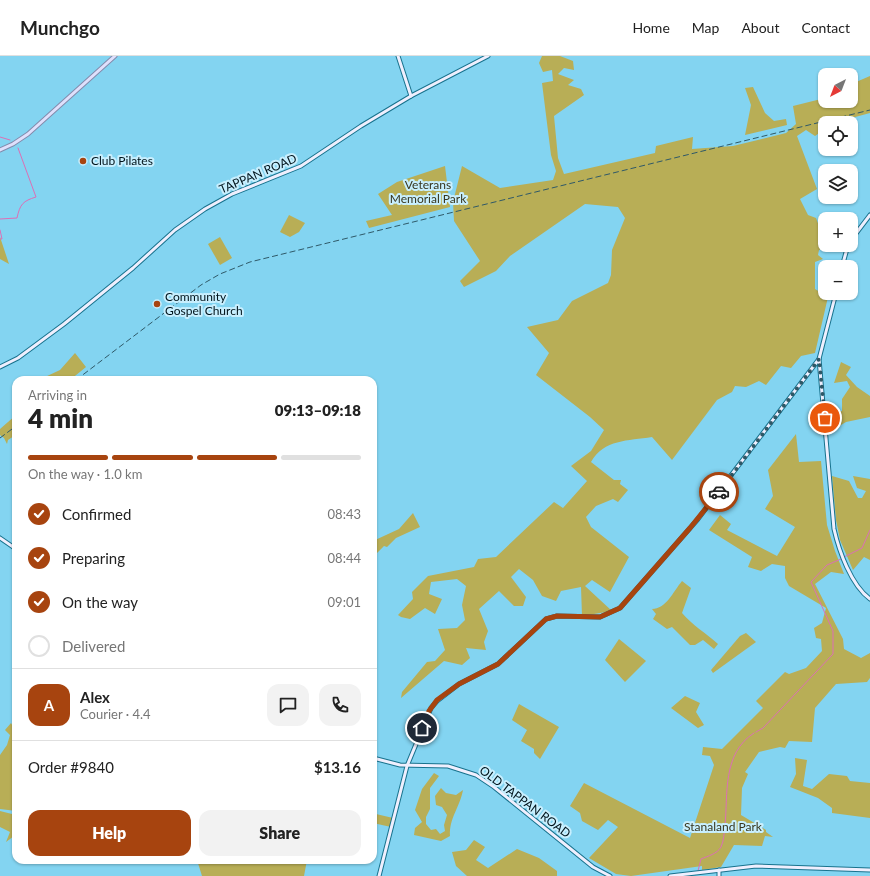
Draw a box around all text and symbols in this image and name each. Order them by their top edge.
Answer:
text: Munchgo [20,16,100,39]
text: Home [632,19,670,36]
text: Map [692,19,719,36]
text: About [741,19,779,36]
text: Contact [801,19,850,36]
north arrow [818,68,858,108]
map controls [818,68,858,300]
button: locate [818,116,858,156]
street label: TAPPAN ROAD [217,150,299,197]
place label: Club Pilates [91,153,153,168]
marker: Club Pilates [78,156,88,166]
button: layers [818,164,858,204]
park label: Veterans Memorial Park [390,177,467,206]
button: + [818,212,858,252]
button: − [818,260,858,300]
place label: Community Gospel Church [165,289,243,318]
marker: Community Gospel Church [152,299,162,309]
text: Arriving in [28,387,87,403]
text: 09:13–09:18 [275,401,361,419]
pin [808,401,842,435]
text: 4 min [28,402,93,434]
icon: bag [814,407,836,429]
text: On the way · 1.0 km [28,466,142,482]
courier [699,472,739,512]
icon: car [708,481,730,503]
icon: check [28,503,50,525]
text: Confirmed [62,505,131,523]
text: 08:43 [328,506,361,522]
icon: check [28,547,50,569]
text: Preparing [62,549,125,567]
text: 08:44 [328,550,361,566]
icon: check [28,591,50,613]
text: On the way [62,593,138,611]
text: 09:01 [328,594,361,610]
text: Delivered [62,637,125,655]
button: chat [267,684,309,726]
button: phone [319,684,361,726]
text: Alex [80,688,110,706]
text: A [44,696,54,714]
text: Courier · 4.4 [80,706,151,722]
pin [405,711,439,745]
icon: home [411,717,433,739]
text: Order #9840 [28,758,114,776]
text: $13.16 [314,758,361,776]
street label: OLD TAPPAN ROAD [477,762,574,841]
button: Help [28,810,191,856]
button: Share [199,810,361,856]
park label: Stanaland Park [684,819,763,834]

